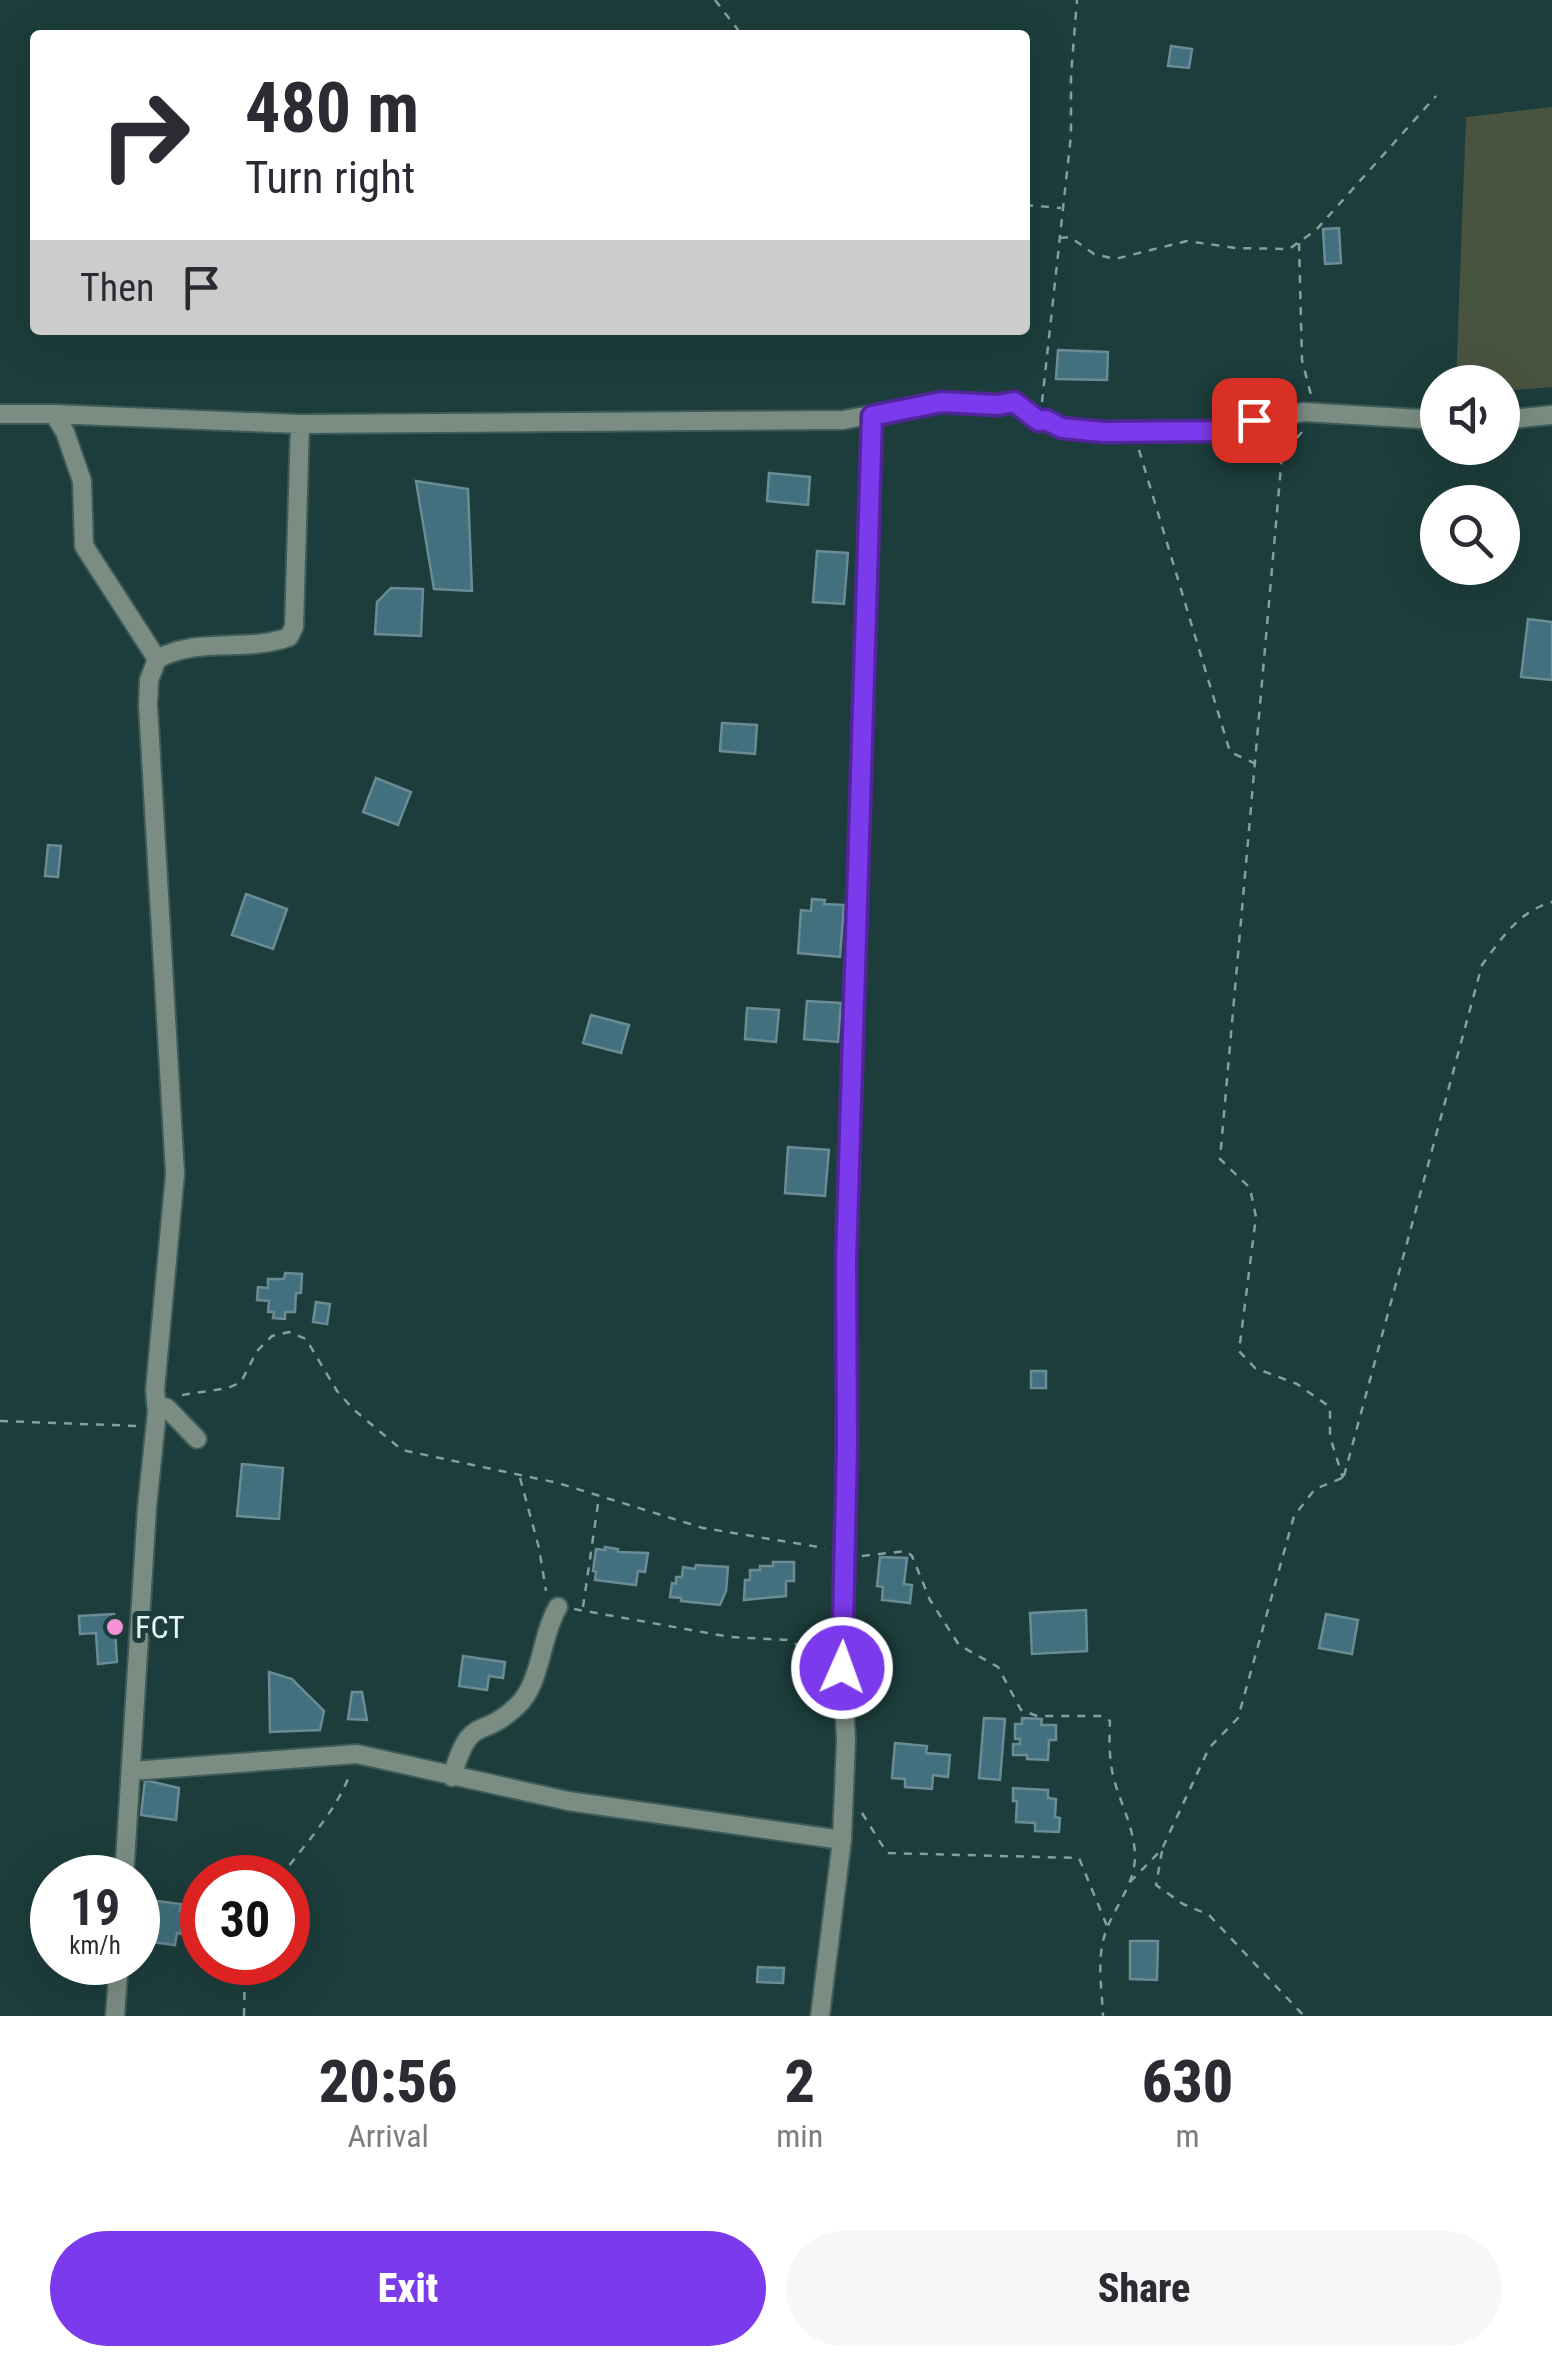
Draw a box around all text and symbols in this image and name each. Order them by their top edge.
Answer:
text: 480 m [245,67,419,149]
icon: right [80,70,210,200]
text: Turn right [245,151,415,204]
icon: arrive [174,260,229,315]
text: Then [80,266,154,310]
map controls [1420,365,1520,585]
button: sound [1420,365,1520,465]
pin [1212,378,1297,463]
icon: arrive [1227,393,1282,448]
button: search [1420,485,1520,585]
place label: FCT [135,1608,185,1646]
marker: FCT [104,1616,126,1638]
position arrow [790,1616,894,1720]
speed limit sign: 30 [180,1855,310,1985]
text: 19 [70,1879,120,1937]
text: km/h [69,1931,121,1960]
text: 20:56 [319,2046,458,2117]
text: 2 [784,2046,815,2117]
text: 630 [1142,2046,1233,2117]
text: Arrival [347,2117,429,2155]
text: min [776,2117,823,2155]
text: m [1176,2117,1200,2155]
button: Exit [50,2231,766,2346]
button: Share [786,2231,1502,2346]

